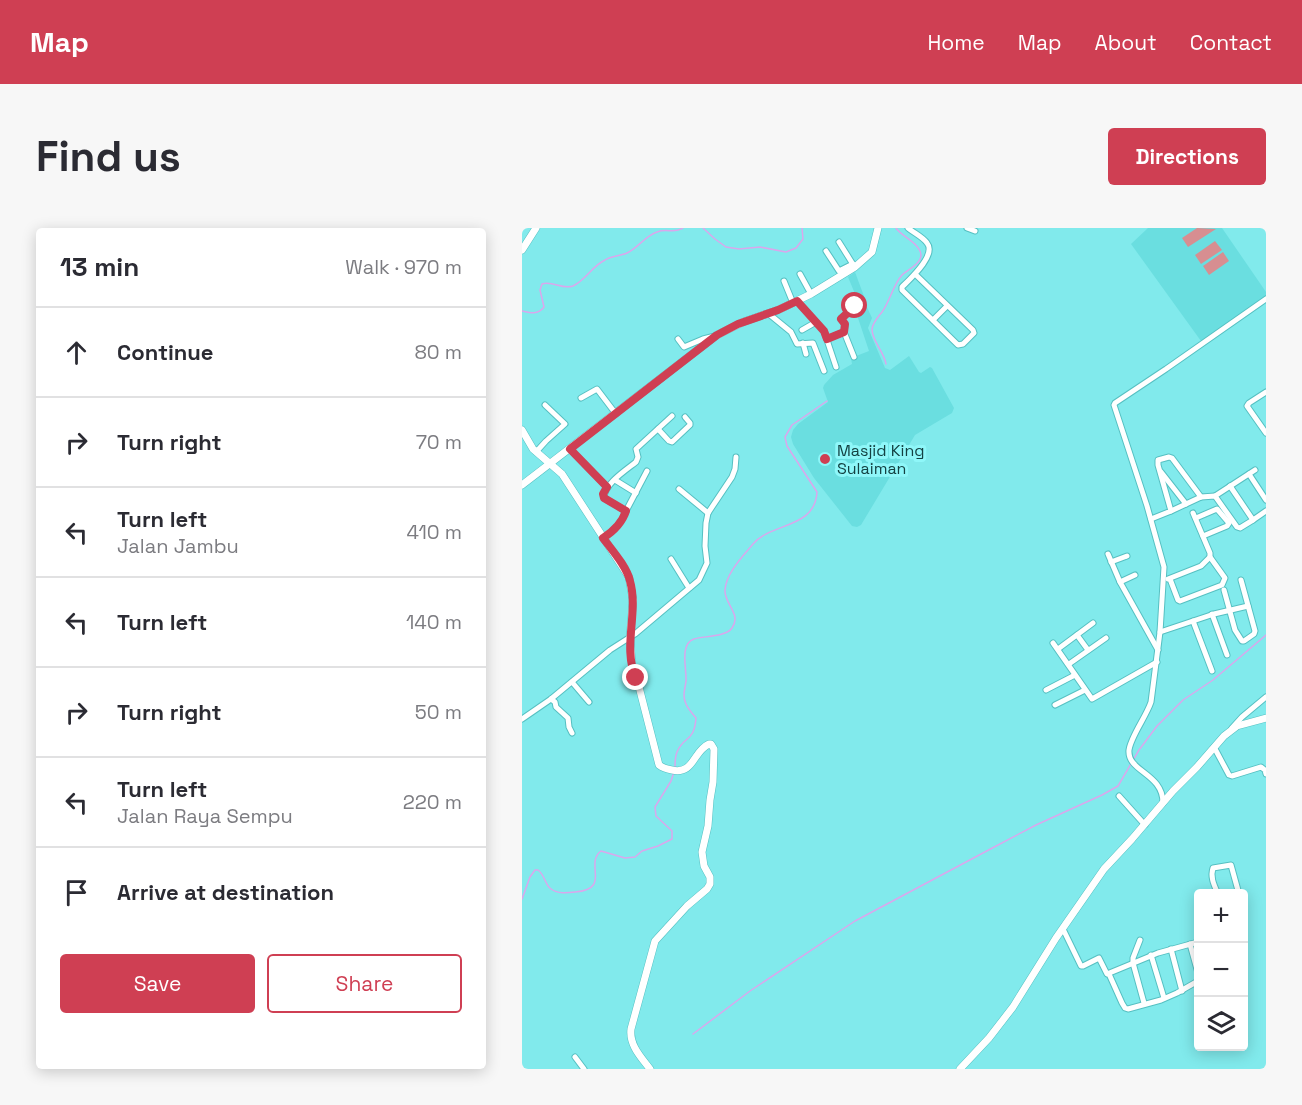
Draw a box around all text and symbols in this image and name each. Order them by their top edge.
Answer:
text: Map [30,24,89,60]
text: Home [927,29,985,56]
text: Map [1018,29,1062,56]
text: About [1095,29,1157,56]
text: Contact [1190,29,1272,56]
button: Directions [1108,128,1266,185]
text: Find us [36,130,181,183]
text: 13 min [60,250,139,284]
text: Walk · 970 m [345,254,462,280]
route start [841,292,867,318]
icon: ahead [60,336,93,369]
text: Continue [117,338,213,366]
text: 80 m [414,339,462,365]
icon: right [60,426,93,459]
text: Turn right [117,428,222,456]
text: 70 m [416,429,462,455]
place label: Masjid King Sulaiman [837,440,924,479]
marker: Masjid King Sulaiman [818,452,832,466]
text: Turn left [117,505,207,533]
icon: left [60,516,93,549]
text: 410 m [406,519,462,545]
text: Jalan Jambu [117,533,239,559]
icon: left [60,606,93,639]
text: Turn left [117,608,207,636]
text: 140 m [406,609,462,635]
route end [622,664,648,690]
icon: right [60,696,93,729]
text: Turn right [117,698,222,726]
text: 50 m [415,699,462,725]
text: Turn left [117,775,207,803]
icon: left [60,786,93,819]
text: 220 m [403,789,462,815]
text: Jalan Raya Sempu [117,803,293,829]
icon: arrive [60,876,93,909]
text: Arrive at destination [117,878,334,906]
map controls [1194,889,1248,1051]
button: + [1194,889,1248,943]
button: − [1194,943,1248,997]
button: Save [60,954,255,1013]
button: Share [267,954,462,1013]
button: layers [1194,997,1248,1051]

